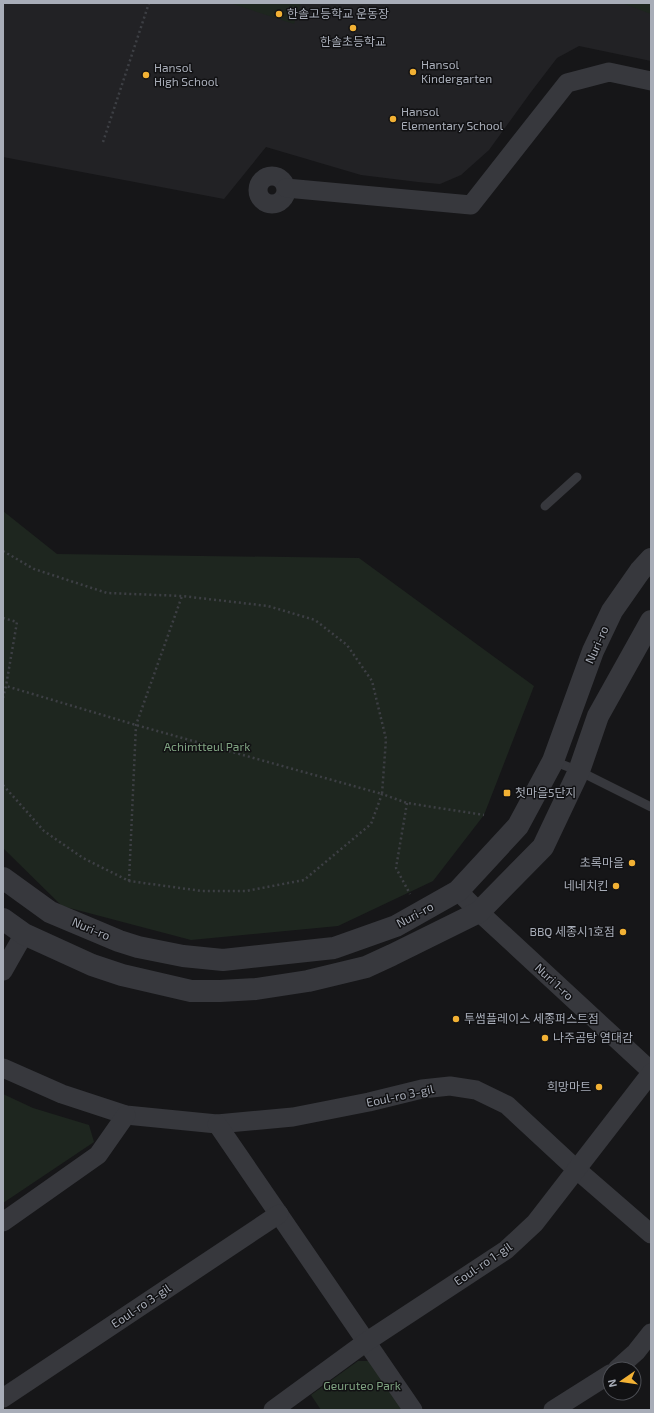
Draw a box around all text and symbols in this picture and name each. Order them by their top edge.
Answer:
place label: 한솔고등학교 운동장 [287,6,389,20]
marker: 한솔고등학교 운동장 [274,9,284,19]
marker: 한솔초등학교 [348,23,358,33]
place label: 한솔초등학교 [320,34,386,48]
place label: Hansol Kindergarten [421,57,492,85]
place label: Hansol High School [154,60,219,88]
marker: Hansol Kindergarten [408,67,418,77]
marker: Hansol High School [141,70,151,80]
place label: Hansol Elementary School [401,104,504,132]
marker: Hansol Elementary School [388,114,398,124]
street label: Nuri-ro [582,623,611,666]
park label: Achimtteul Park [164,739,250,753]
place label: 첫마을5단지 [515,785,577,799]
marker: 첫마을5단지 [502,788,512,798]
place label: 초록마을 [580,855,624,869]
marker: 초록마을 [627,858,637,868]
place label: 네네치킨 [564,878,608,892]
marker: 네네치킨 [611,881,621,891]
street label: Nuri-ro [394,898,436,930]
street label: Nuri-ro [70,914,113,942]
place label: BBQ 세종시1호점 [529,924,615,939]
marker: BBQ 세종시1호점 [618,927,628,937]
street label: Nuri 1-ro [533,960,577,1003]
place label: 투썸플레이스 세종퍼스트점 [464,1011,599,1025]
marker: 투썸플레이스 세종퍼스트점 [451,1014,461,1024]
place label: 나주곰탕 염대감 [553,1030,633,1044]
marker: 나주곰탕 염대감 [540,1033,550,1043]
place label: 희망마트 [547,1079,591,1093]
street label: Eoul-ro 3-gil [365,1081,435,1109]
marker: 희망마트 [594,1082,604,1092]
street label: Eoul-ro 1-gil [451,1238,514,1288]
street label: Eoul-ro 3-gil [108,1280,173,1330]
north arrow [602,1361,642,1401]
park label: Geuruteo Park [323,1378,401,1392]
text: N [605,1378,619,1389]

